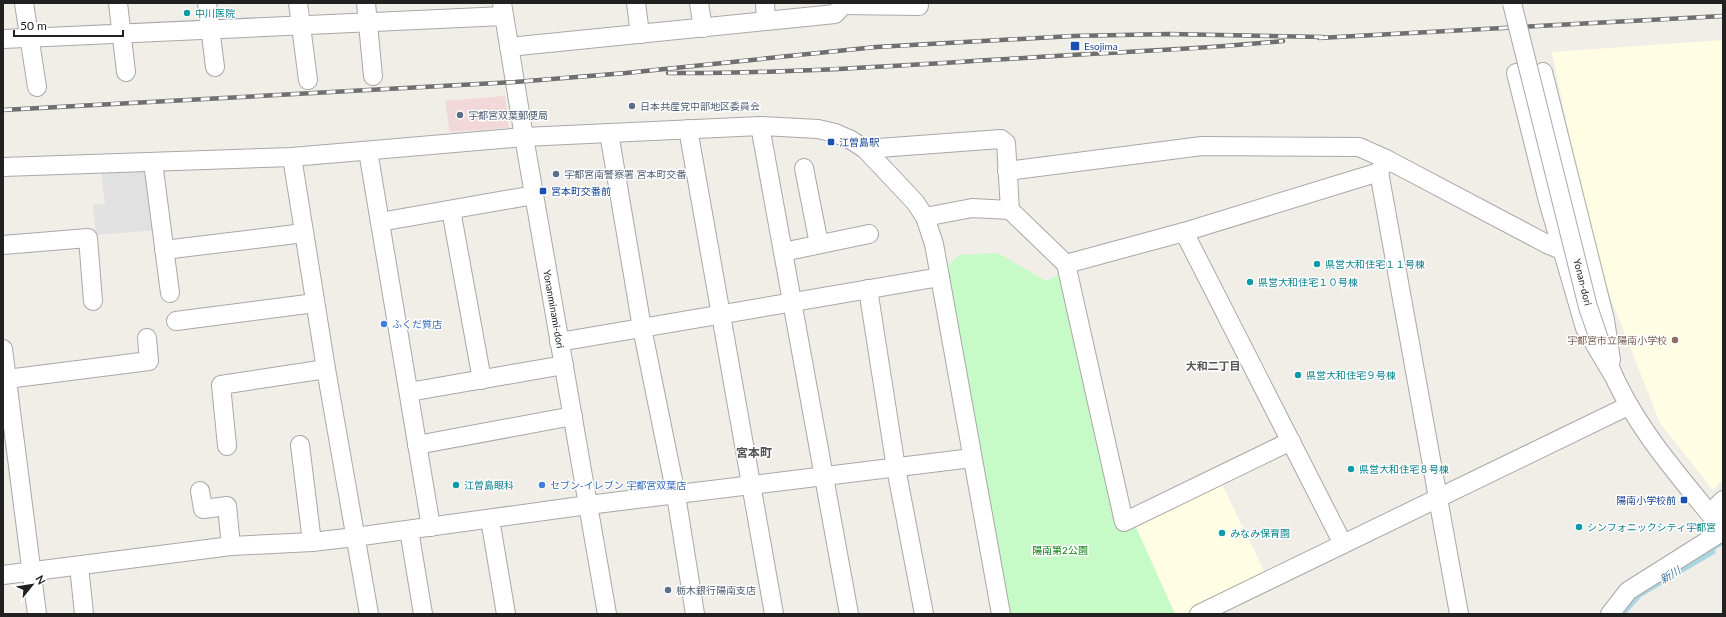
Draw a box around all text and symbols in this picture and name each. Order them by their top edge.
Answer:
place label: 中川医院 [195,7,235,19]
marker: 中川医院 [182,8,192,18]
scale bar [14,12,123,38]
text: 50 m [20,18,47,33]
marker: Esojima [1069,40,1081,52]
place label: Esojima [1084,40,1118,52]
place label: 日本共産党中部地区委員会 [640,100,760,112]
marker: 日本共産党中部地区委員会 [627,101,637,111]
place label: 宇都宮双葉郵便局 [468,109,548,121]
marker: 宇都宮双葉郵便局 [455,110,465,120]
place label: 江曽島駅 [839,136,880,148]
marker: 江曽島駅 [826,137,836,147]
place label: 宇都宮南警察署 宮本町交番 [564,168,687,180]
marker: 宇都宮南警察署 宮本町交番 [551,169,561,179]
place label: 宮本町交番前 [551,185,611,197]
marker: 宮本町交番前 [538,186,548,196]
street label: Yonan-dori [1571,257,1595,307]
place label: 県営大和住宅１１号棟 [1325,258,1425,270]
marker: 県営大和住宅１１号棟 [1312,259,1322,269]
street label: Yonanminami-dori [541,269,567,349]
place label: 県営大和住宅１０号棟 [1258,276,1358,288]
marker: 県営大和住宅１０号棟 [1245,277,1255,287]
place label: ふくだ質店 [392,318,442,330]
marker: ふくだ質店 [379,319,389,329]
place label: 宇都宮市立陽南小学校 [1567,334,1667,346]
marker: 宇都宮市立陽南小学校 [1670,335,1680,345]
district label: 大和二丁目 [1186,359,1241,372]
place label: 県営大和住宅９号棟 [1306,369,1396,381]
marker: 県営大和住宅９号棟 [1293,370,1303,380]
district label: 宮本町 [736,445,772,460]
place label: 県営大和住宅８号棟 [1359,463,1449,475]
marker: 県営大和住宅８号棟 [1346,464,1356,474]
place label: 江曽島眼科 [464,479,514,491]
place label: セブン-イレブン 宇都宮双葉店 [550,479,686,491]
marker: 江曽島眼科 [451,480,461,490]
marker: セブン-イレブン 宇都宮双葉店 [537,480,547,490]
place label: 陽南小学校前 [1616,494,1676,506]
marker: 陽南小学校前 [1679,495,1689,505]
place label: シンフォニックシティ宇都宮 [1587,521,1716,533]
marker: シンフォニックシティ宇都宮 [1574,522,1584,532]
place label: みなみ保育園 [1230,527,1290,539]
marker: みなみ保育園 [1217,528,1227,538]
park label: 陽南第2公園 [1032,544,1088,556]
water label: 新川 [1657,563,1683,586]
north arrow [12,565,52,605]
text: N [33,573,49,587]
place label: 栃木銀行陽南支店 [676,584,756,596]
marker: 栃木銀行陽南支店 [663,585,673,595]

